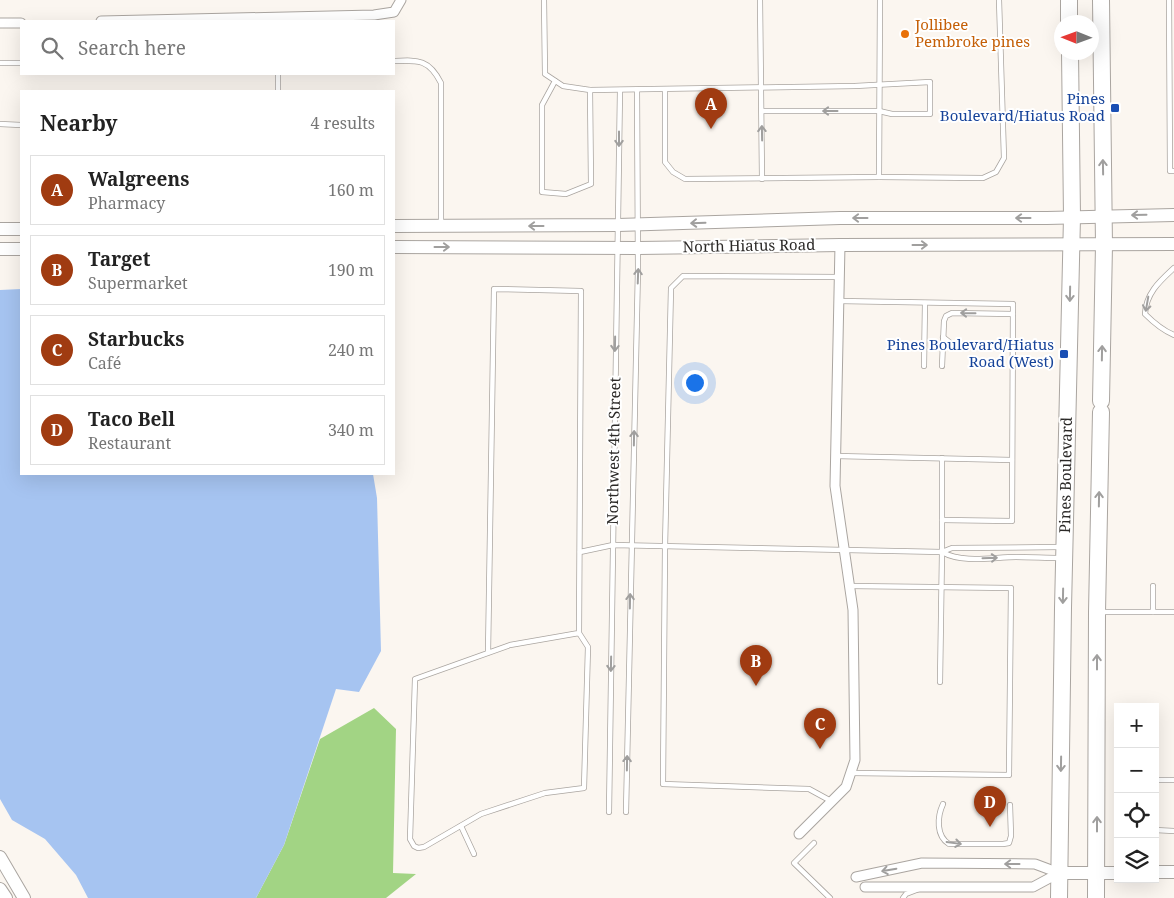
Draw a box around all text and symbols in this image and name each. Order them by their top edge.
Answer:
place label: Jollibee Pembroke pines [914,14,1030,51]
north arrow [1054,15,1099,60]
search box [20,20,395,75]
marker: Jollibee Pembroke pines [899,28,911,40]
icon: search [38,34,66,62]
text: Search here [78,35,186,61]
pin: A [695,88,727,129]
place label: Pines Boulevard/Hiatus Road [940,88,1105,125]
marker: Pines Boulevard/Hiatus Road [1109,102,1121,114]
one-way arrow [822,106,838,116]
text: Nearby [40,109,118,137]
text: 4 results [311,112,375,134]
one-way arrow [757,125,767,142]
one-way arrow [614,130,624,146]
one-way arrow [1099,160,1108,176]
text: Walgreens [88,166,189,192]
text: A [51,179,63,201]
text: 160 m [328,179,374,201]
text: Pharmacy [88,192,165,214]
one-way arrow [1131,211,1147,220]
one-way arrow [853,213,869,223]
one-way arrow [1015,213,1032,223]
one-way arrow [690,218,706,227]
one-way arrow [528,221,544,231]
street label: North Hiatus Road [682,234,815,256]
one-way arrow [912,240,928,250]
one-way arrow [434,242,450,252]
text: Target [88,246,150,272]
text: B [52,259,62,281]
text: 190 m [328,259,374,281]
one-way arrow [633,268,642,284]
text: Supermarket [88,272,188,294]
one-way arrow [1065,286,1075,302]
one-way arrow [1141,295,1151,311]
one-way arrow [961,309,977,318]
text: Starbucks [88,326,184,352]
place label: Pines Boulevard/Hiatus Road (West) [887,334,1054,371]
one-way arrow [611,336,620,352]
text: C [52,339,62,361]
text: 240 m [328,339,374,361]
one-way arrow [1097,345,1107,361]
marker: Pines Boulevard/Hiatus Road (West) [1058,348,1070,360]
text: Café [88,352,121,374]
your location [682,370,708,396]
street label: Northwest 4th Street [602,377,624,525]
text: Taco Bell [88,406,175,432]
street label: Pines Boulevard [1054,417,1076,533]
text: D [51,419,63,441]
text: 340 m [328,419,374,441]
one-way arrow [629,430,639,446]
text: Restaurant [88,432,171,454]
one-way arrow [1094,491,1104,508]
one-way arrow [982,553,998,563]
one-way arrow [1058,588,1068,604]
one-way arrow [625,593,635,609]
pin: B [740,645,772,686]
one-way arrow [1092,654,1102,670]
one-way arrow [606,656,616,672]
map controls [1114,703,1159,883]
button: + [1114,703,1159,748]
pin: C [804,708,836,749]
button: − [1114,748,1159,793]
one-way arrow [622,755,631,771]
one-way arrow [1056,755,1066,771]
pin: D [974,786,1006,827]
button: locate [1114,793,1159,838]
one-way arrow [1092,816,1102,832]
button: layers [1114,838,1159,883]
one-way arrow [946,839,962,848]
one-way arrow [1004,859,1020,869]
one-way arrow [881,866,897,875]

